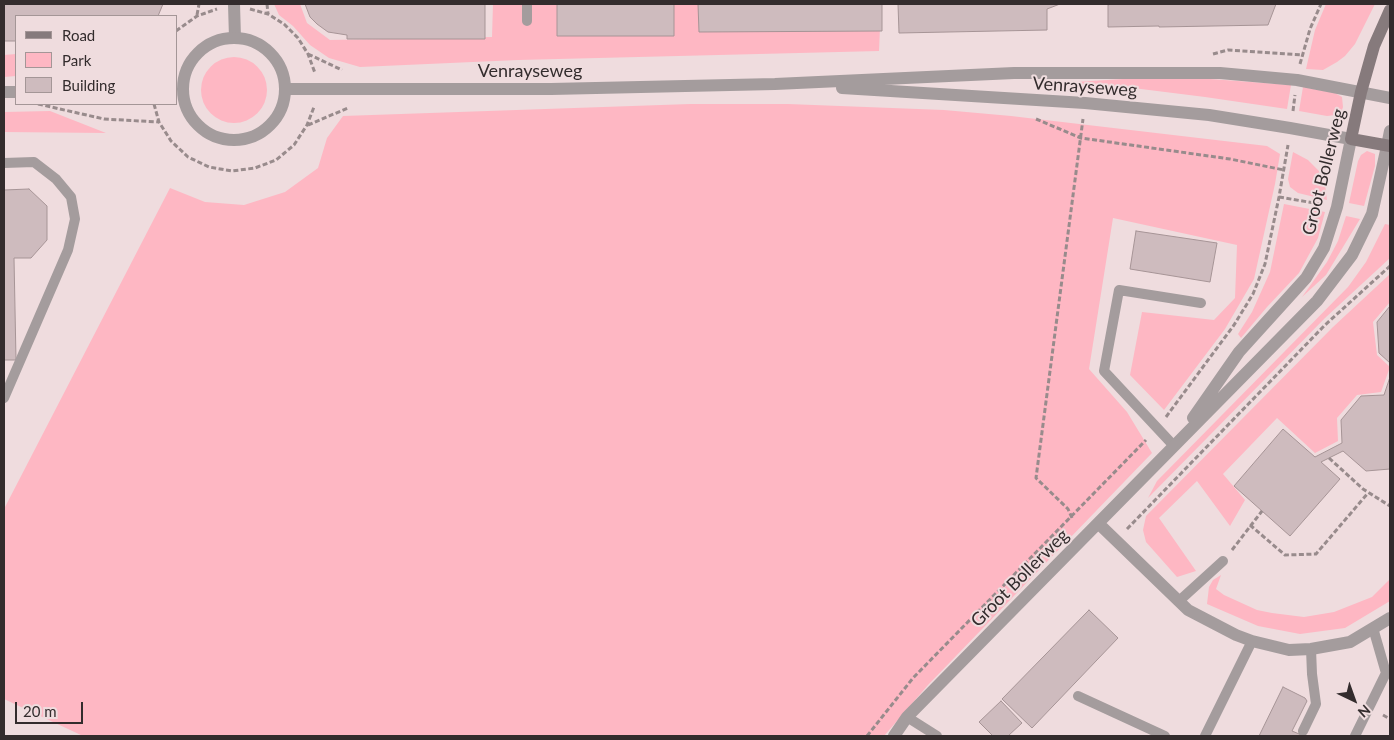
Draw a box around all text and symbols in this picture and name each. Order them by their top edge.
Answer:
legend [15,15,178,105]
text: Road [62,26,95,44]
text: Park [62,51,91,69]
street label: Venrayseweg [478,60,582,82]
street label: Venrayseweg [1032,73,1138,101]
text: Building [62,76,115,94]
street label: Groot Bollerweg [1298,106,1350,238]
street label: Groot Bollerweg [967,525,1073,631]
north arrow [1329,675,1379,725]
scale bar [18,692,85,724]
text: 20 m [23,702,57,720]
text: N [1355,702,1374,721]

